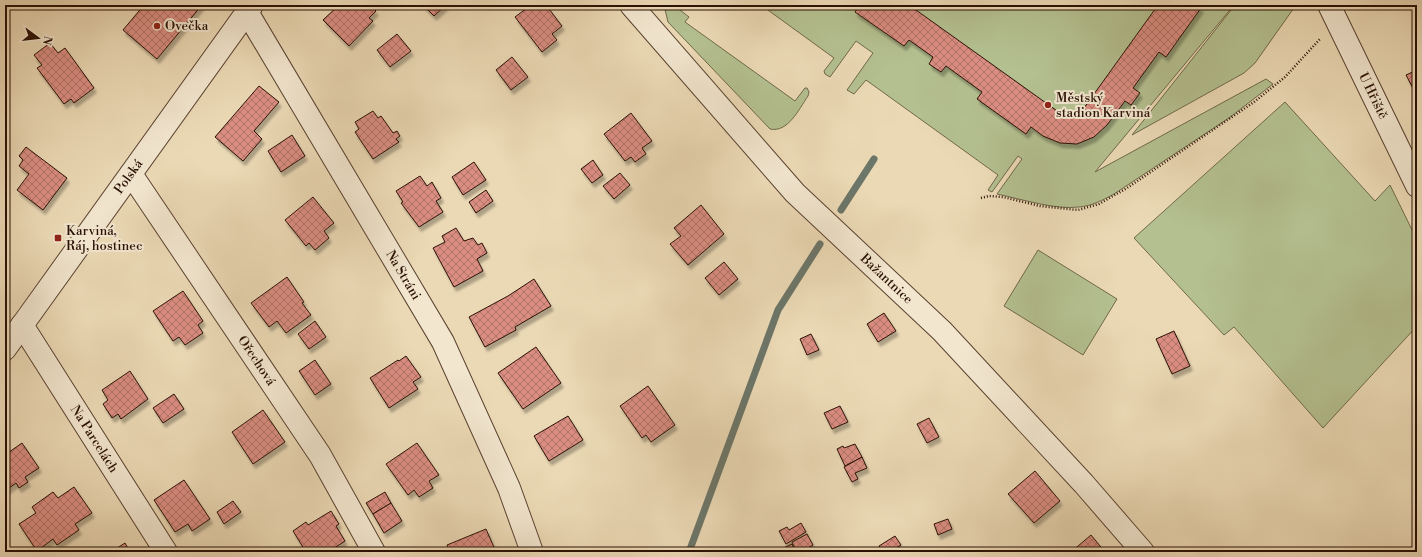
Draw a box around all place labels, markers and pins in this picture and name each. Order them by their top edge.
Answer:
place label: Ovečka [165,18,209,34]
marker: Ovečka [152,21,162,31]
place label: Městský stadion Karviná [1056,90,1151,121]
marker: Městský stadion Karviná [1043,100,1053,110]
place label: Karviná, Ráj, hostinec [66,223,143,254]
marker: Karviná, Ráj, hostinec [53,233,63,243]

